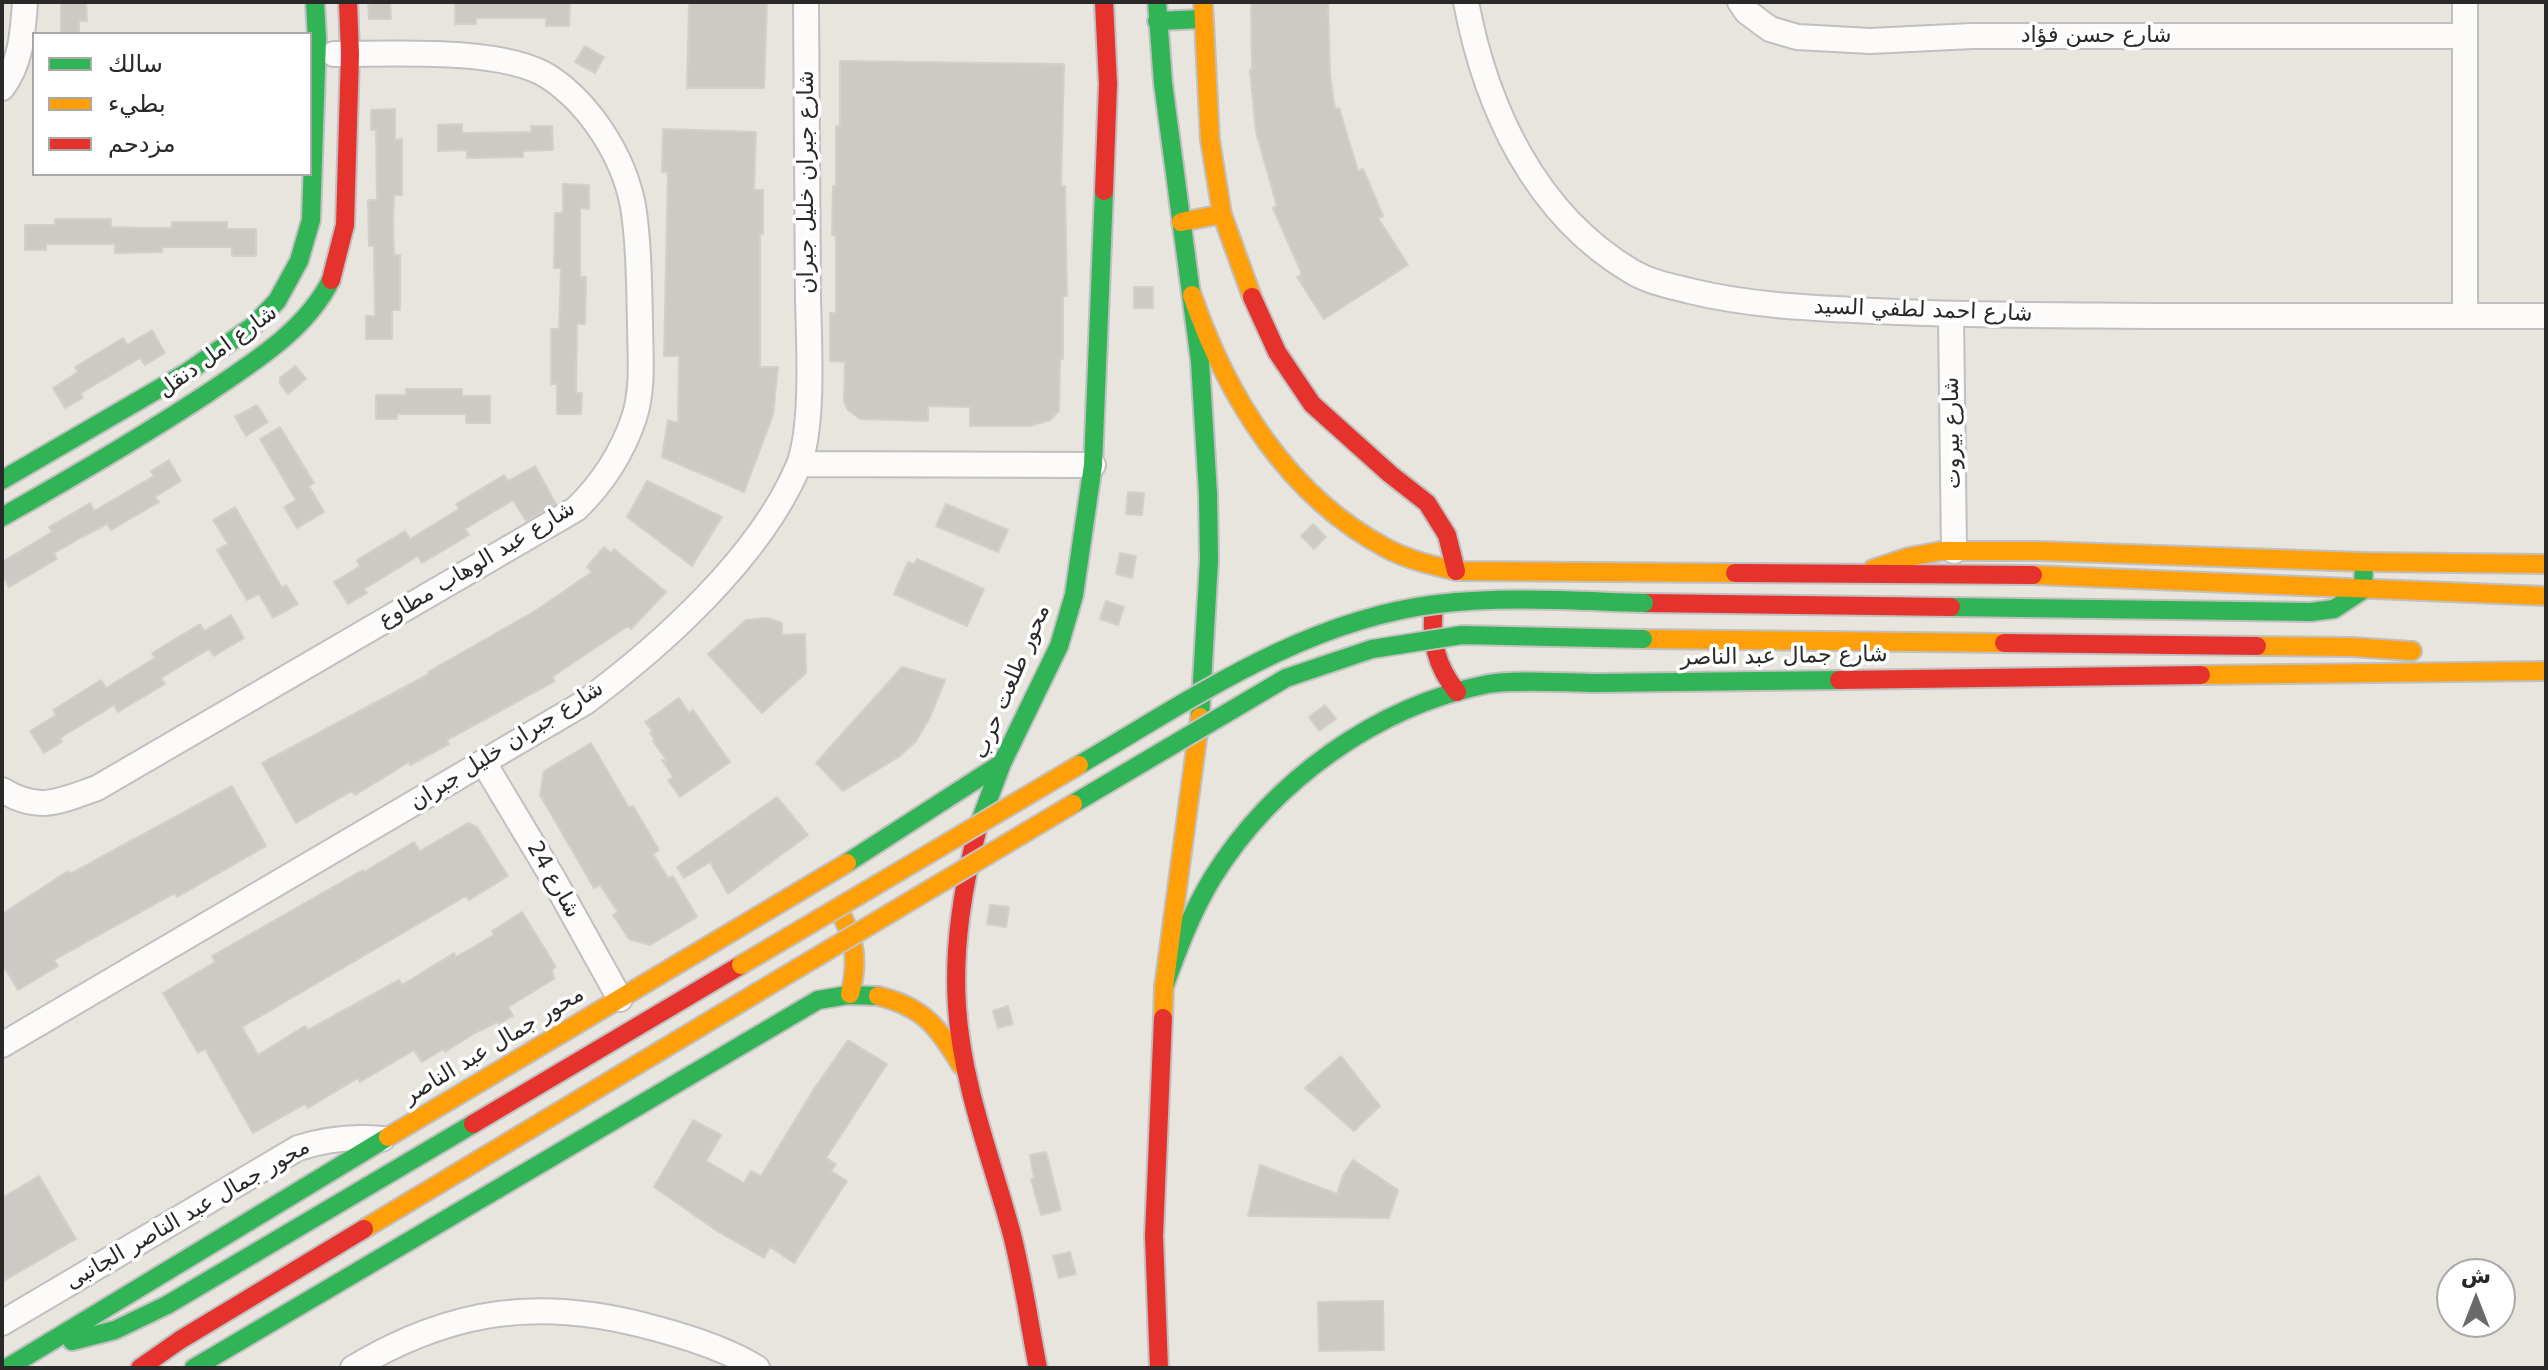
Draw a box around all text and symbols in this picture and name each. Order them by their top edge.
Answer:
street label: شارع حسن فؤاد [2021,23,2171,49]
legend [32,32,312,176]
text: سالك [108,50,163,78]
street label: شارع جبران خليل جبران [794,70,820,294]
text: بطيء [108,90,166,118]
text: مزدحم [108,130,176,158]
street label: شارع احمد لطفي السيد [1813,294,2033,328]
street label: شارع امل دنقل [153,300,283,404]
street label: شارع بيروت [1939,377,1967,489]
street label: شارع عبد الوهاب مطاوع [374,496,580,634]
street label: محور طلعت حرب [968,601,1056,763]
street label: شارع جمال عبد الناصر [1680,642,1888,672]
street label: شارع جبران خليل جبران [405,676,609,816]
street label: شارع 24 [521,837,585,923]
street label: محور جمال عبد الناصر [399,982,589,1110]
street label: محور جمال عبد الناصر الجانبى [61,1134,315,1296]
north arrow [2436,1258,2516,1338]
text: ش [2461,1263,2491,1288]

